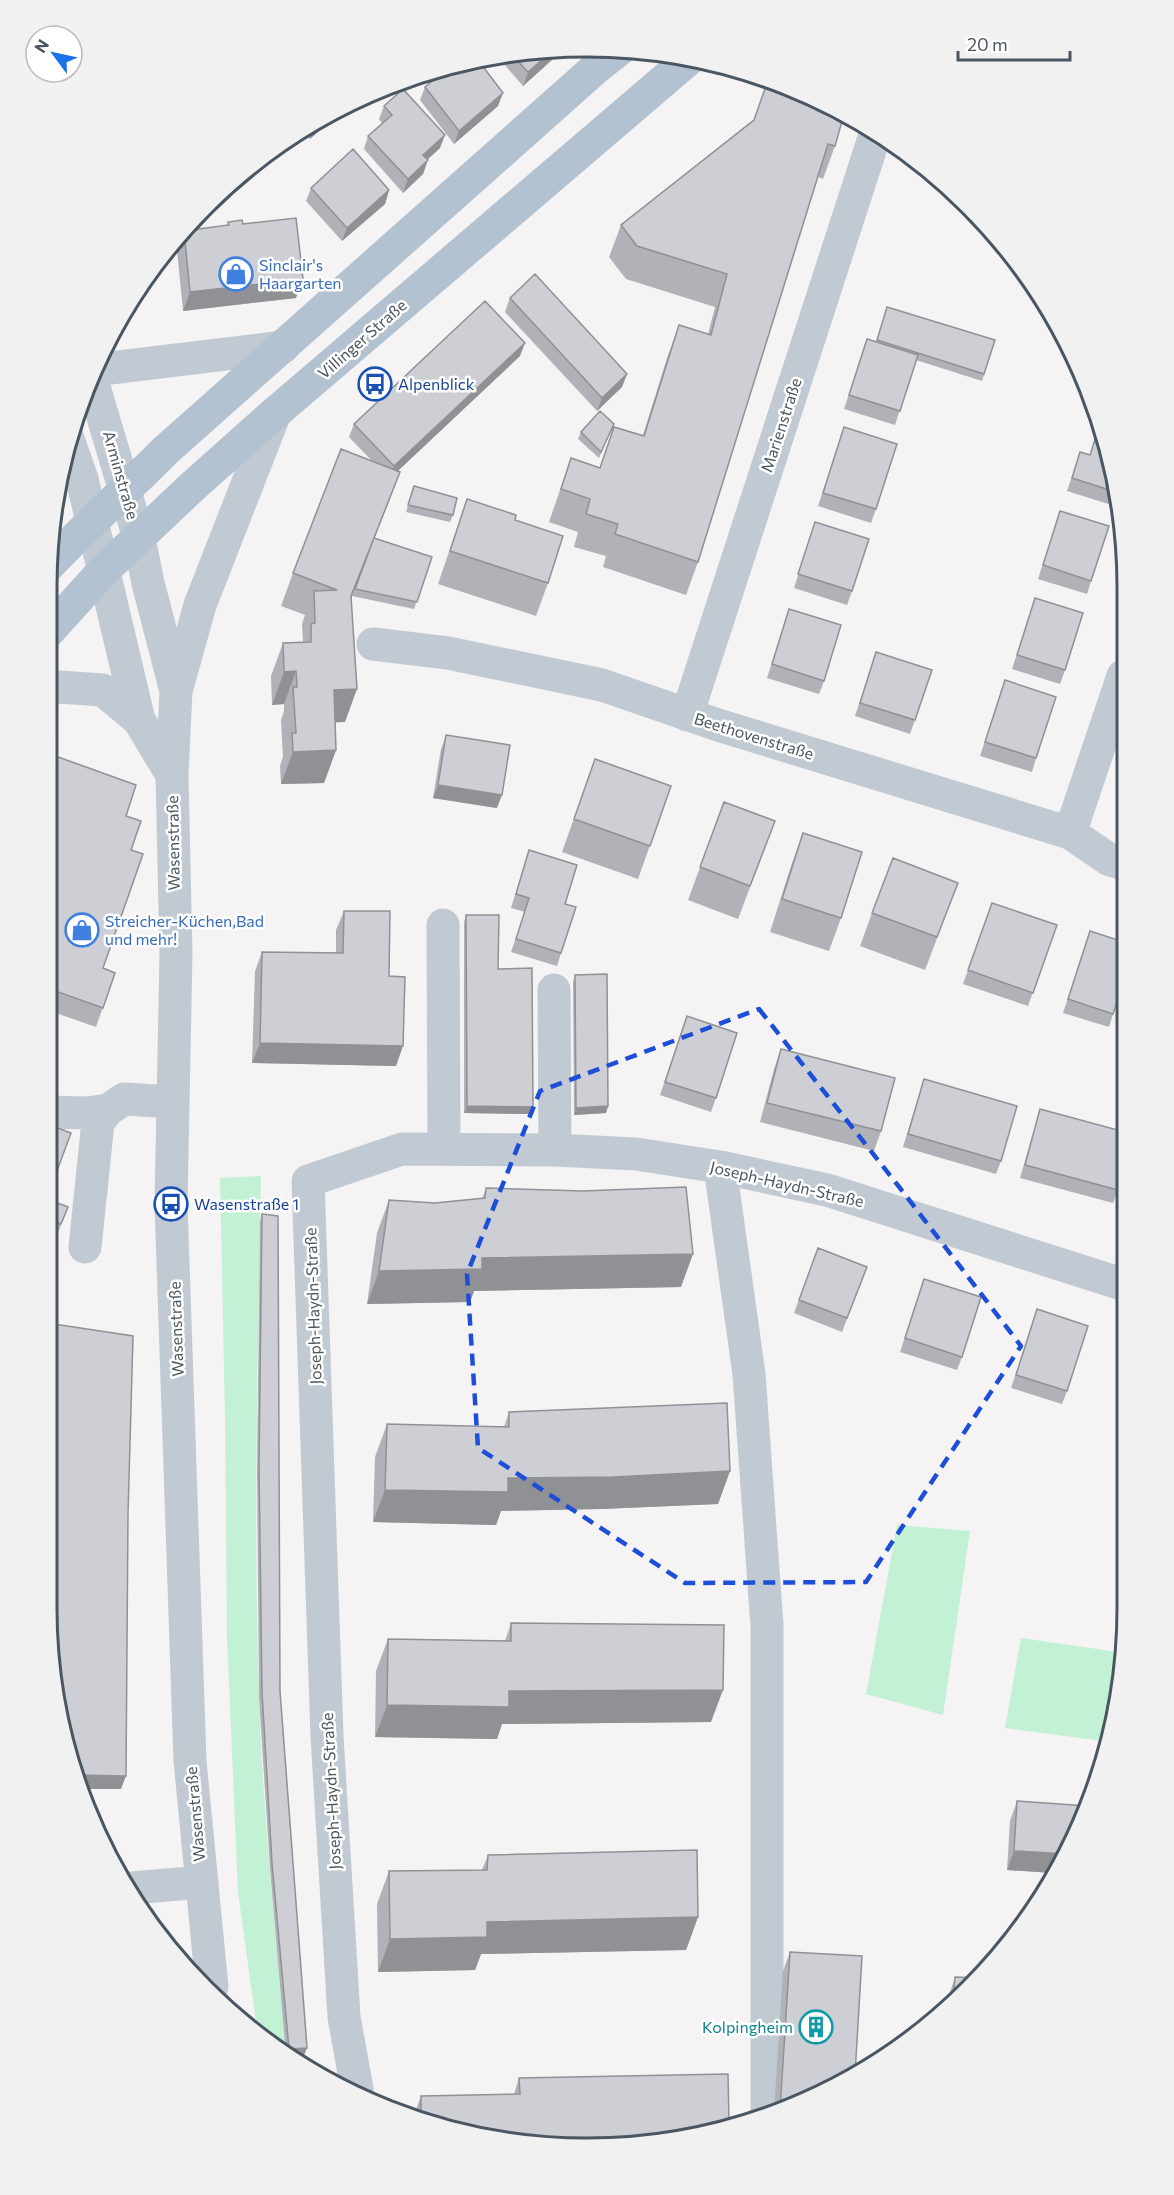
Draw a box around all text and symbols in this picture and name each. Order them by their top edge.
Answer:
north arrow [24,24,84,84]
scale bar [958,24,1070,62]
text: 20 m [967,33,1008,55]
text: N [30,35,52,56]
place label: Sinclair's Haargarten [259,255,342,292]
shop icon: Sinclair's Haargarten [218,256,254,292]
street label: Villinger Straße [313,295,410,382]
bus stop icon: Alpenblick [357,366,393,402]
place label: Alpenblick [398,374,475,393]
street label: Marienstraße [756,375,805,474]
street label: Arminstraße [100,428,143,521]
street label: Beethovenstraße [692,708,816,763]
street label: Wasenstraße [162,795,183,891]
place label: Streicher-Küchen,Bad und mehr! [105,911,264,948]
shop icon: Streicher-Küchen,Bad und mehr! [64,912,100,948]
street label: Joseph-Haydn-Straße [708,1157,866,1210]
bus stop icon: Wasenstraße 1 [153,1186,189,1222]
place label: Wasenstraße 1 [194,1194,299,1213]
street label: Joseph-Haydn-Straße [300,1227,325,1385]
street label: Wasenstraße [164,1281,187,1377]
street label: Joseph-Haydn-Straße [317,1712,344,1870]
street label: Wasenstraße [181,1766,208,1862]
building icon: Kolpingheim [798,2009,834,2045]
place label: Kolpingheim [702,2017,793,2036]

